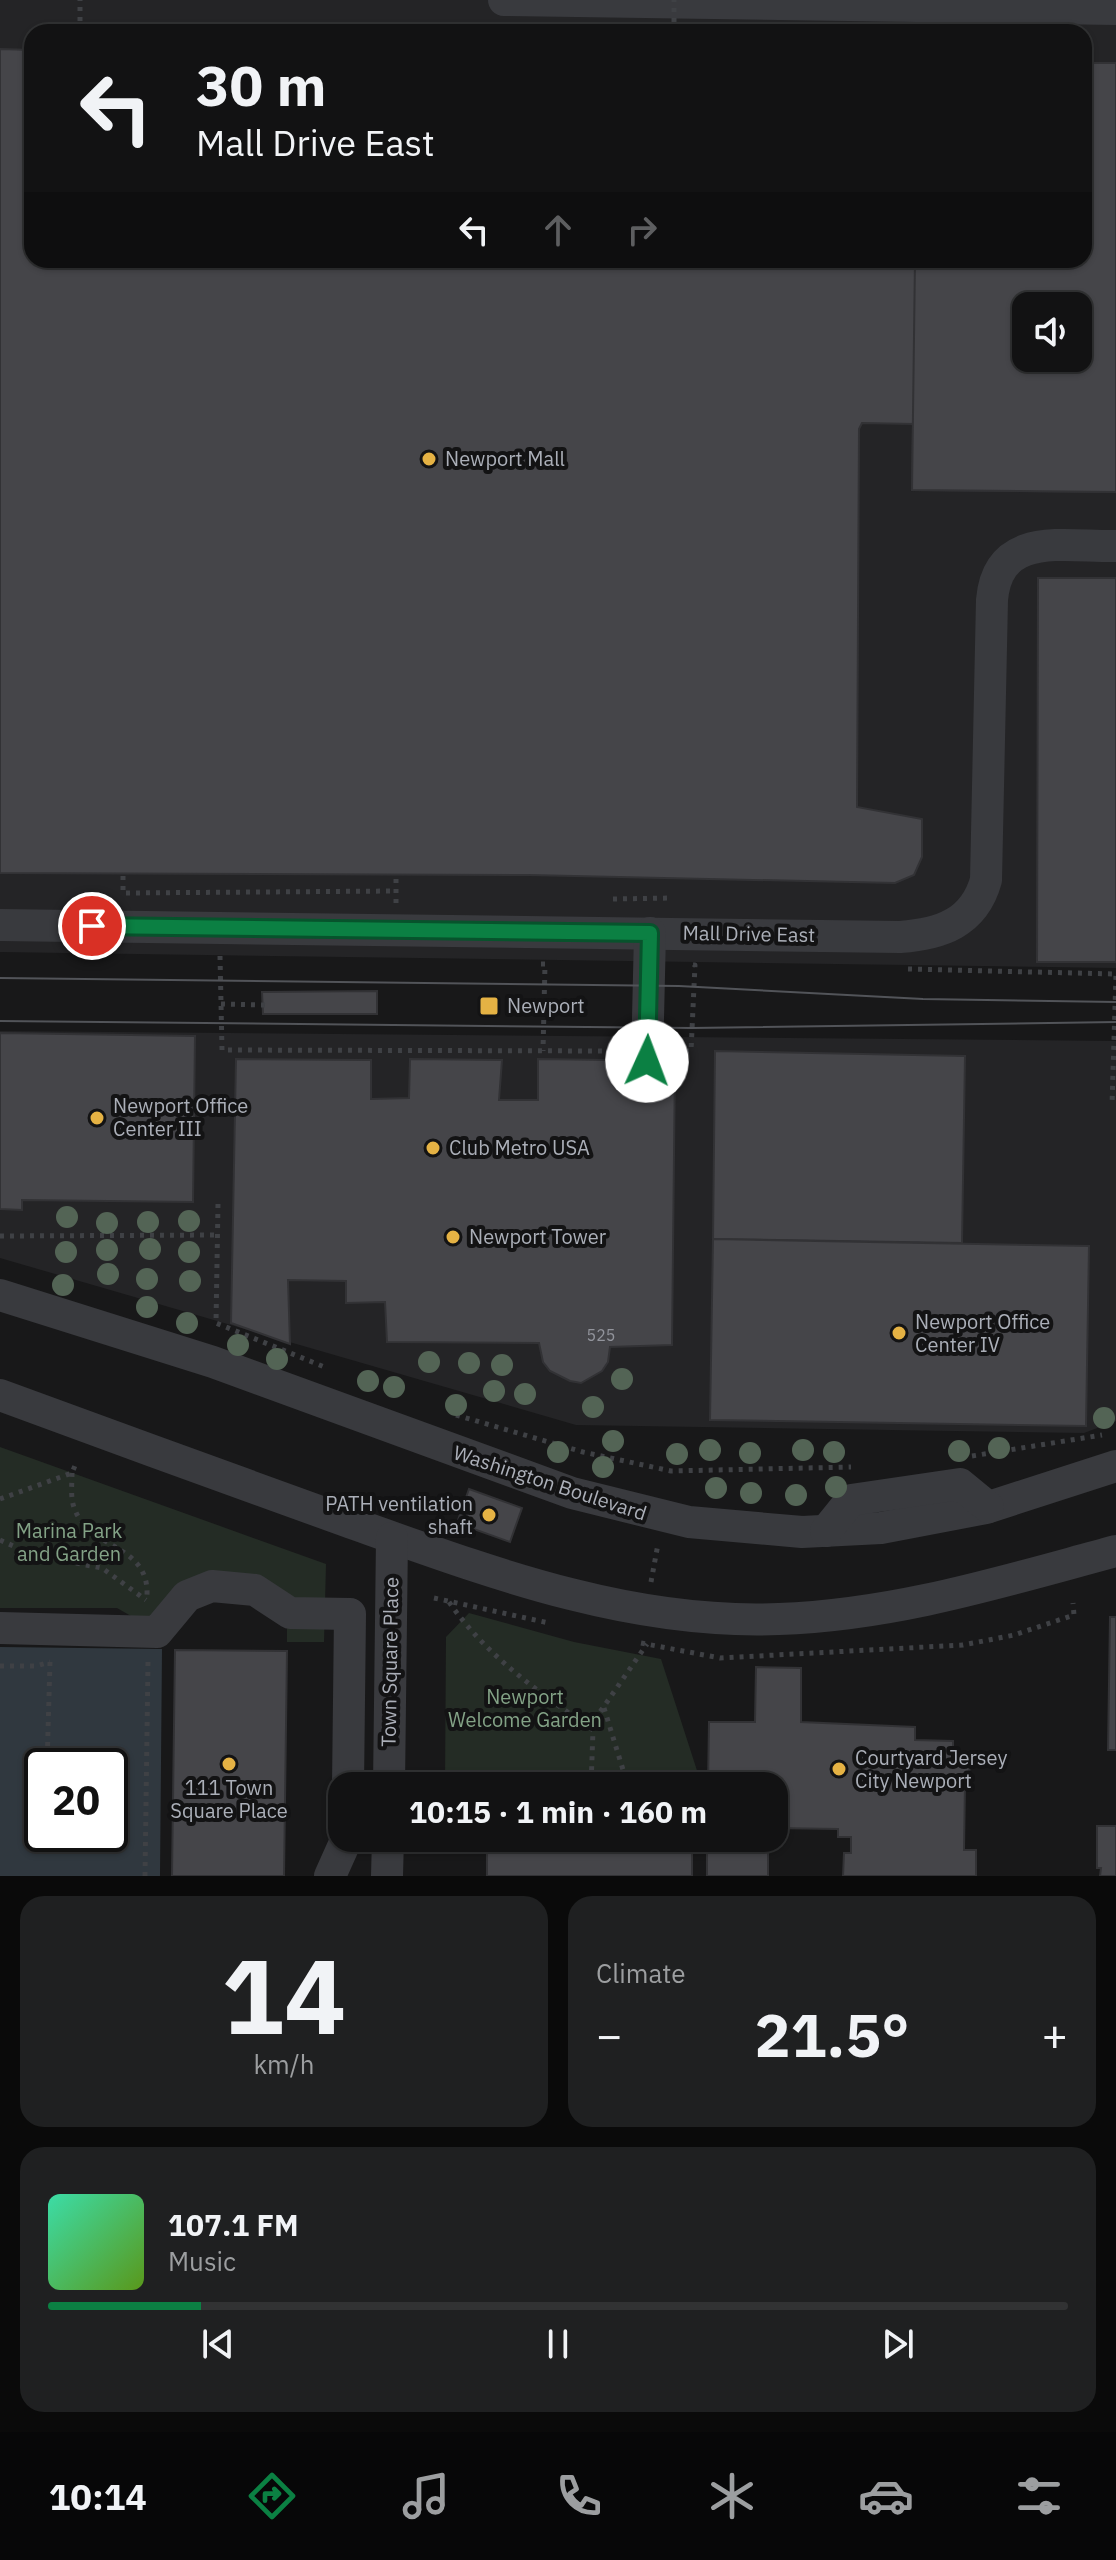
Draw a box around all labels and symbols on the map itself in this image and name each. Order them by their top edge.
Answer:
place label: Newport Mall [445,445,565,472]
marker: Newport Mall [420,450,438,468]
pin [58,892,126,960]
street label: Mall Drive East [683,919,815,948]
place label: Newport [507,992,585,1019]
marker: Newport [478,995,500,1017]
position arrow [605,1019,689,1103]
place label: Newport Office Center III [113,1092,248,1142]
marker: Newport Office Center III [88,1109,106,1127]
place label: Club Metro USA [449,1134,590,1161]
marker: Club Metro USA [424,1139,442,1157]
place label: Newport Tower [469,1223,606,1250]
marker: Newport Tower [444,1228,462,1246]
place label: Newport Office Center IV [915,1308,1050,1358]
marker: Newport Office Center IV [890,1324,908,1342]
house number: 525 [587,1325,615,1345]
street label: Washington Boulevard [450,1439,650,1527]
place label: PATH ventilation shaft [325,1490,473,1540]
marker: PATH ventilation shaft [480,1506,498,1524]
park label: Marina Park and Garden [16,1517,123,1567]
street label: Town Square Place [375,1577,404,1747]
park label: Newport Welcome Garden [448,1683,602,1733]
place label: Courtyard Jersey City Newport [855,1744,1007,1794]
speed limit sign: 20 [24,1748,128,1852]
marker: 111 Town Square Place [220,1755,238,1773]
marker: Courtyard Jersey City Newport [830,1760,848,1778]
place label: 111 Town Square Place [170,1774,288,1824]

